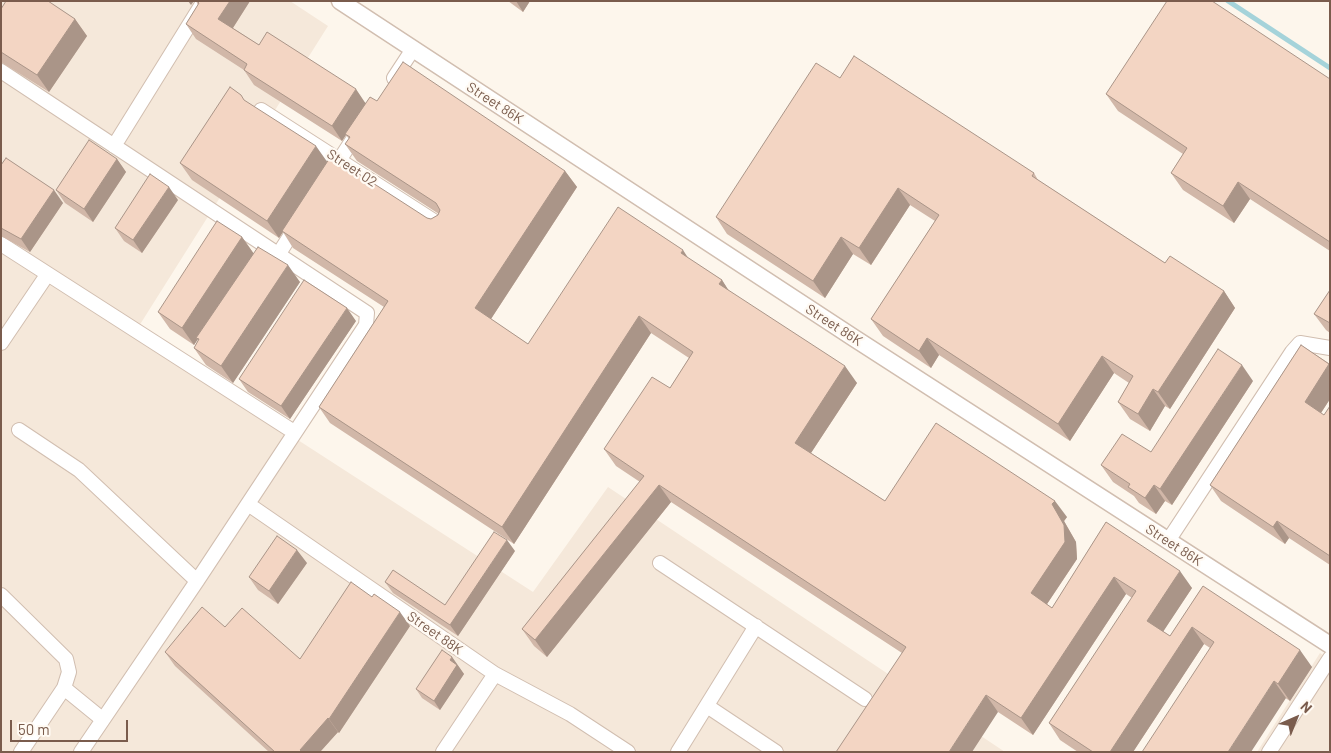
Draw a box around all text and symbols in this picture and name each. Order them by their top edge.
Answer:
street label: Street 86K [464,79,526,127]
street label: Street 02 [324,146,380,190]
street label: Street 86K [803,301,865,349]
street label: Street 86K [1143,521,1205,569]
street label: Street 88K [404,608,466,658]
north arrow [1271,693,1321,743]
text: N [1298,698,1316,716]
scale bar [12,710,130,742]
text: 50 m [18,720,50,738]

